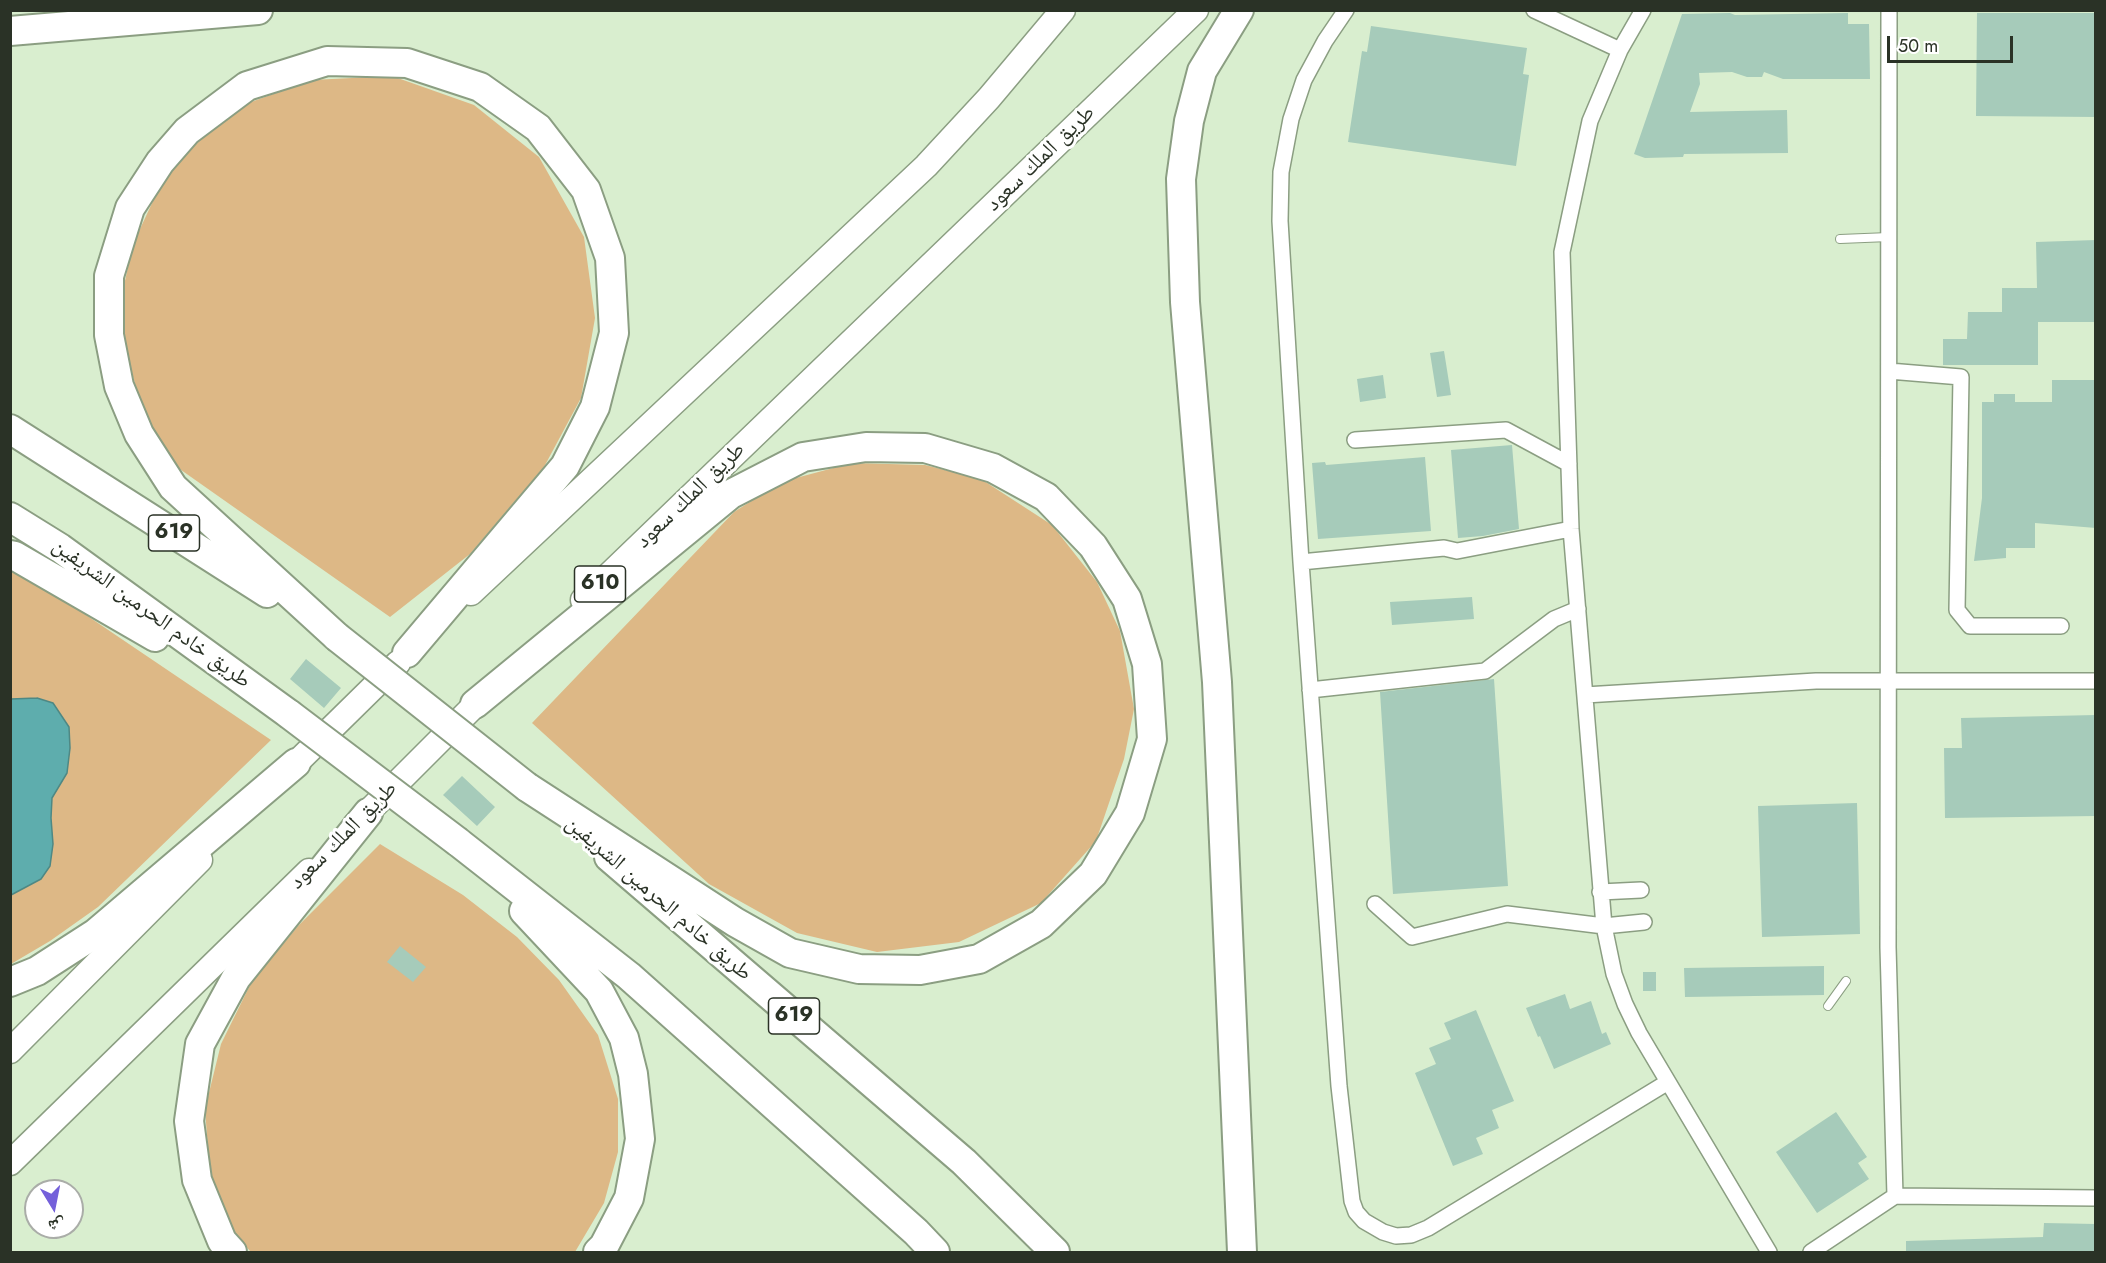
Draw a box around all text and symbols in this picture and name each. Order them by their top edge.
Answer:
scale bar [1890,24,2016,62]
text: 50 m [1898,33,1938,59]
street label: طريق الملك سعود [981,100,1101,218]
street label: طريق الملك سعود [631,437,751,555]
road number: 619 [148,515,200,551]
street label: طريق خادم الحرمين الشريفين [47,533,255,695]
road number: 610 [574,566,626,602]
street label: طريق الملك سعود [285,777,403,895]
street label: طريق خادم الحرمين الشريفين [559,811,757,987]
road number: 619 [768,998,820,1034]
north arrow [24,1179,84,1239]
text: ش [47,1212,67,1238]

